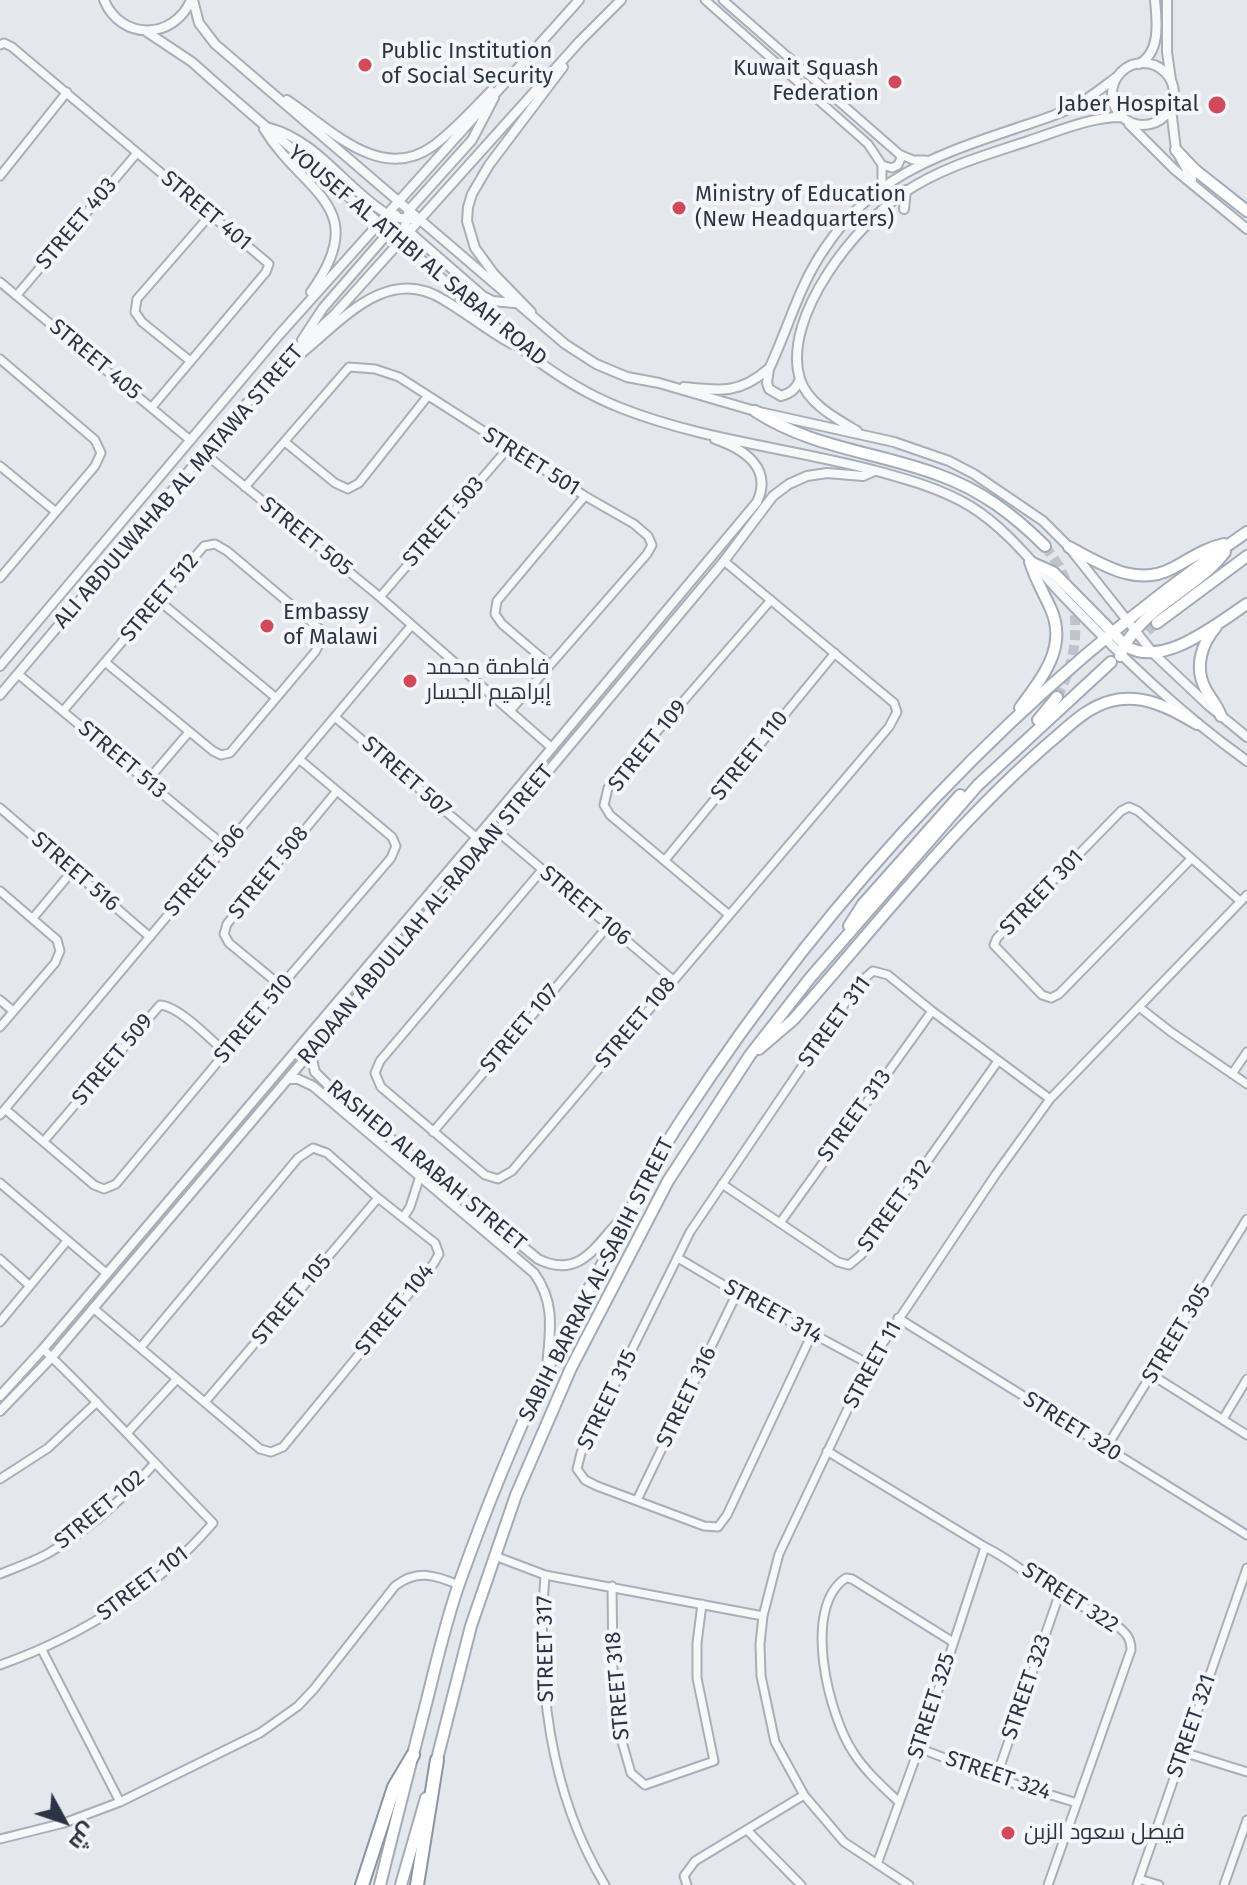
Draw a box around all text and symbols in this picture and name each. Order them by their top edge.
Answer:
place label: Public Institution of Social Security [381,39,553,90]
marker: Public Institution of Social Security [356,56,374,74]
place label: Kuwait Squash Federation [733,56,879,108]
marker: Kuwait Squash Federation [886,73,904,91]
place label: Jaber Hospital [1058,92,1199,118]
marker: Jaber Hospital [1206,94,1228,116]
street label: YOUSEF AL ATHBI AL SABAH ROAD [282,140,552,372]
street label: STREET 401 [155,166,257,256]
street label: STREET 403 [31,173,123,275]
place label: Ministry of Education (New Headquarters) [695,182,906,234]
marker: Ministry of Education (New Headquarters) [670,199,688,217]
street label: STREET 405 [44,314,146,406]
street label: ALI ABDULWAHAB AL MATAWA STREET [49,340,309,634]
street label: STREET 501 [478,422,584,502]
street label: STREET 503 [398,471,490,573]
street label: STREET 505 [254,492,358,582]
street label: STREET 512 [115,548,205,648]
place label: Embassy of Malawi [283,600,378,652]
marker: Embassy of Malawi [258,617,276,635]
place label: فاطمة محمد إبراهيم الجسار [426,655,551,706]
marker: فاطمة محمد إبراهيم الجسار [401,672,419,690]
street label: STREET 109 [603,695,693,797]
street label: STREET 110 [706,706,794,806]
street label: STREET 513 [72,715,172,805]
street label: STREET 507 [356,731,456,823]
street label: RADAAN ABDULLAH AL-RADAAN STREET [293,760,559,1070]
street label: STREET 506 [159,820,251,922]
street label: STREET 508 [223,821,315,925]
street label: STREET 516 [26,827,124,917]
street label: STREET 301 [995,845,1089,941]
street label: STREET 106 [534,860,636,952]
street label: STREET 510 [209,969,299,1069]
street label: STREET 311 [793,971,877,1073]
street label: STREET 108 [590,972,682,1074]
street label: STREET 107 [475,979,565,1079]
street label: STREET 509 [67,1009,159,1111]
street label: STREET 313 [813,1065,897,1167]
street label: RASHED ALRABAH STREET [321,1075,531,1257]
street label: SABIH BARRAK AL-SABIH STREET [514,1134,680,1426]
street label: STREET 312 [853,1155,937,1257]
street label: STREET 105 [247,1249,337,1351]
street label: STREET 104 [350,1259,440,1361]
street label: STREET 314 [719,1274,827,1350]
street label: STREET 305 [1137,1280,1217,1388]
street label: STREET 11 [838,1317,908,1413]
street label: STREET 316 [651,1342,723,1452]
street label: STREET 315 [572,1346,644,1454]
street label: STREET 320 [1018,1386,1126,1468]
street label: STREET 102 [50,1465,150,1555]
street label: STREET 101 [92,1541,194,1627]
street label: STREET 322 [1017,1557,1123,1639]
street label: STREET 317 [532,1595,560,1703]
street label: STREET 318 [600,1631,636,1741]
street label: STREET 323 [997,1631,1057,1743]
street label: STREET 325 [903,1650,961,1762]
street label: STREET 321 [1162,1671,1222,1781]
street label: STREET 324 [942,1746,1054,1806]
north arrow [24,1781,104,1861]
text: ش [63,1817,102,1856]
place label: فيصل سعود الزبن [1024,1820,1185,1846]
marker: فيصل سعود الزبن [999,1824,1017,1842]

